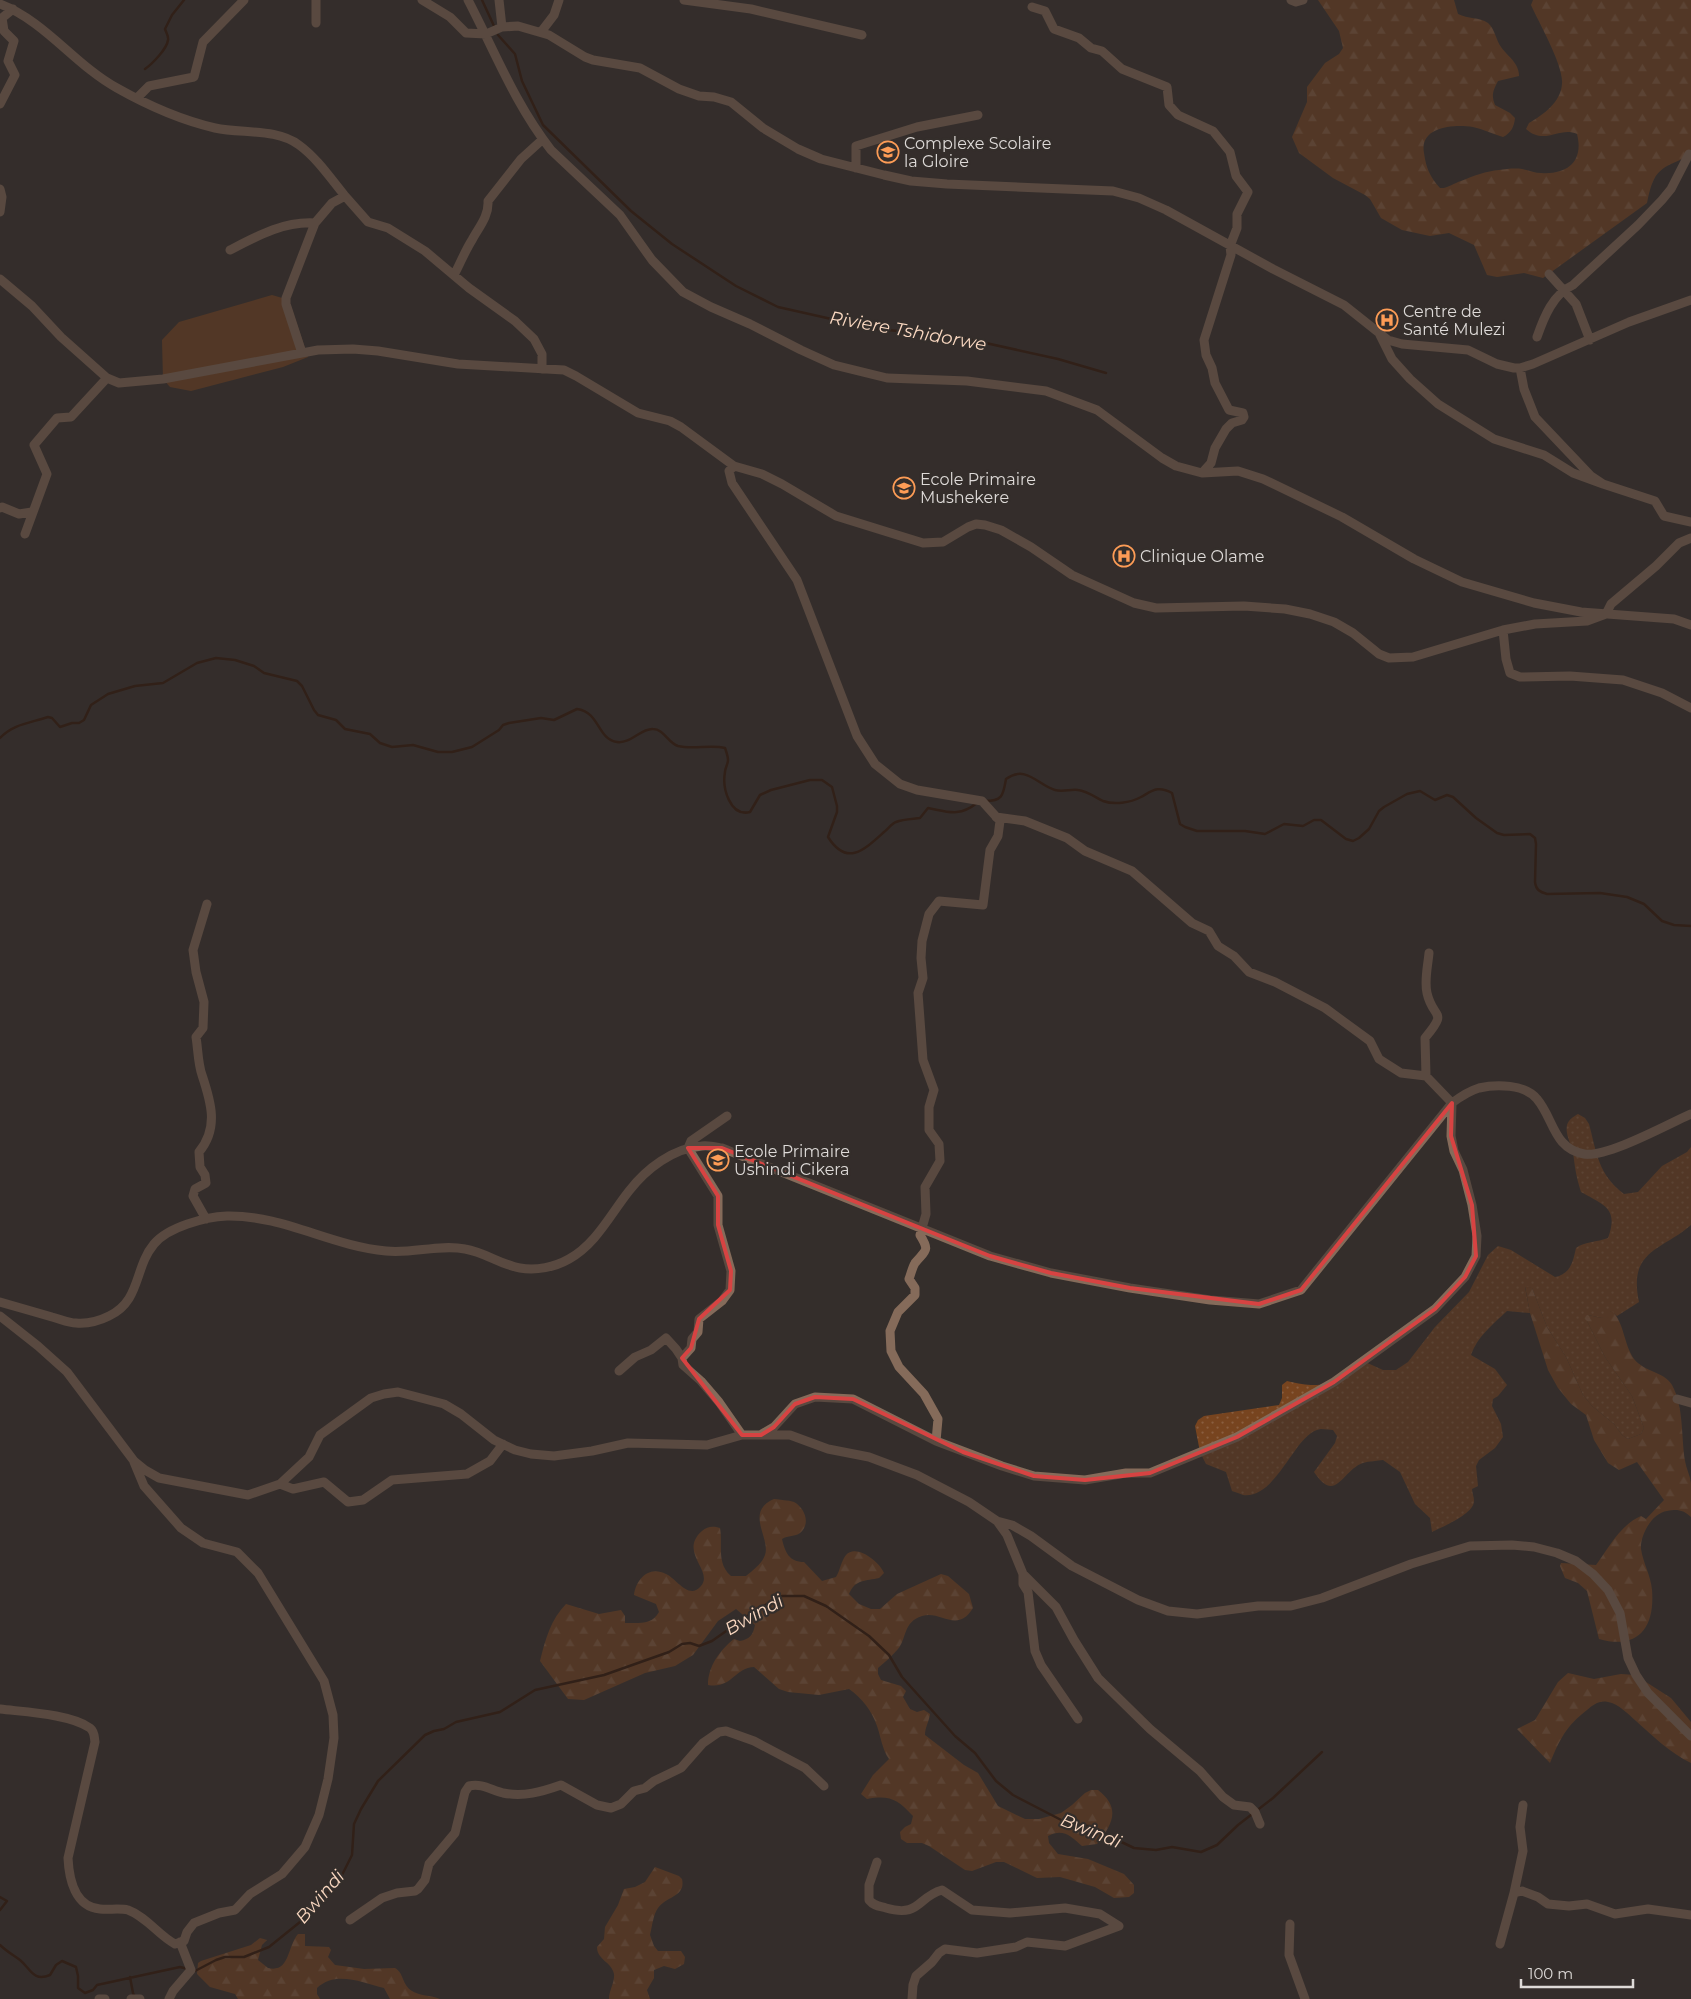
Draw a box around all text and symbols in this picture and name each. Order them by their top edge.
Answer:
place label: Complexe Scolaire la Gloire [904,134,1051,171]
school or university icon: Complexe Scolaire la Gloire [876,140,900,164]
place label: Centre de Santé Mulezi [1403,302,1506,339]
water label: Riviere Tshidorwe [828,306,988,356]
hospital icon: Centre de Santé Mulezi [1375,308,1399,332]
place label: Ecole Primaire Mushekere [920,470,1036,507]
school or university icon: Ecole Primaire Mushekere [892,476,916,500]
hospital icon: Clinique Olame [1112,544,1136,568]
place label: Clinique Olame [1140,547,1264,566]
place label: Ecole Primaire Ushindi Cikera [734,1142,850,1179]
school or university icon: Ecole Primaire Ushindi Cikera [706,1148,730,1172]
water label: Bwindi [721,1590,787,1640]
water label: Bwindi [1057,1809,1125,1853]
water label: Bwindi [291,1866,349,1928]
scale bar [1521,1956,1634,1988]
text: 100 m [1528,1964,1573,1983]

